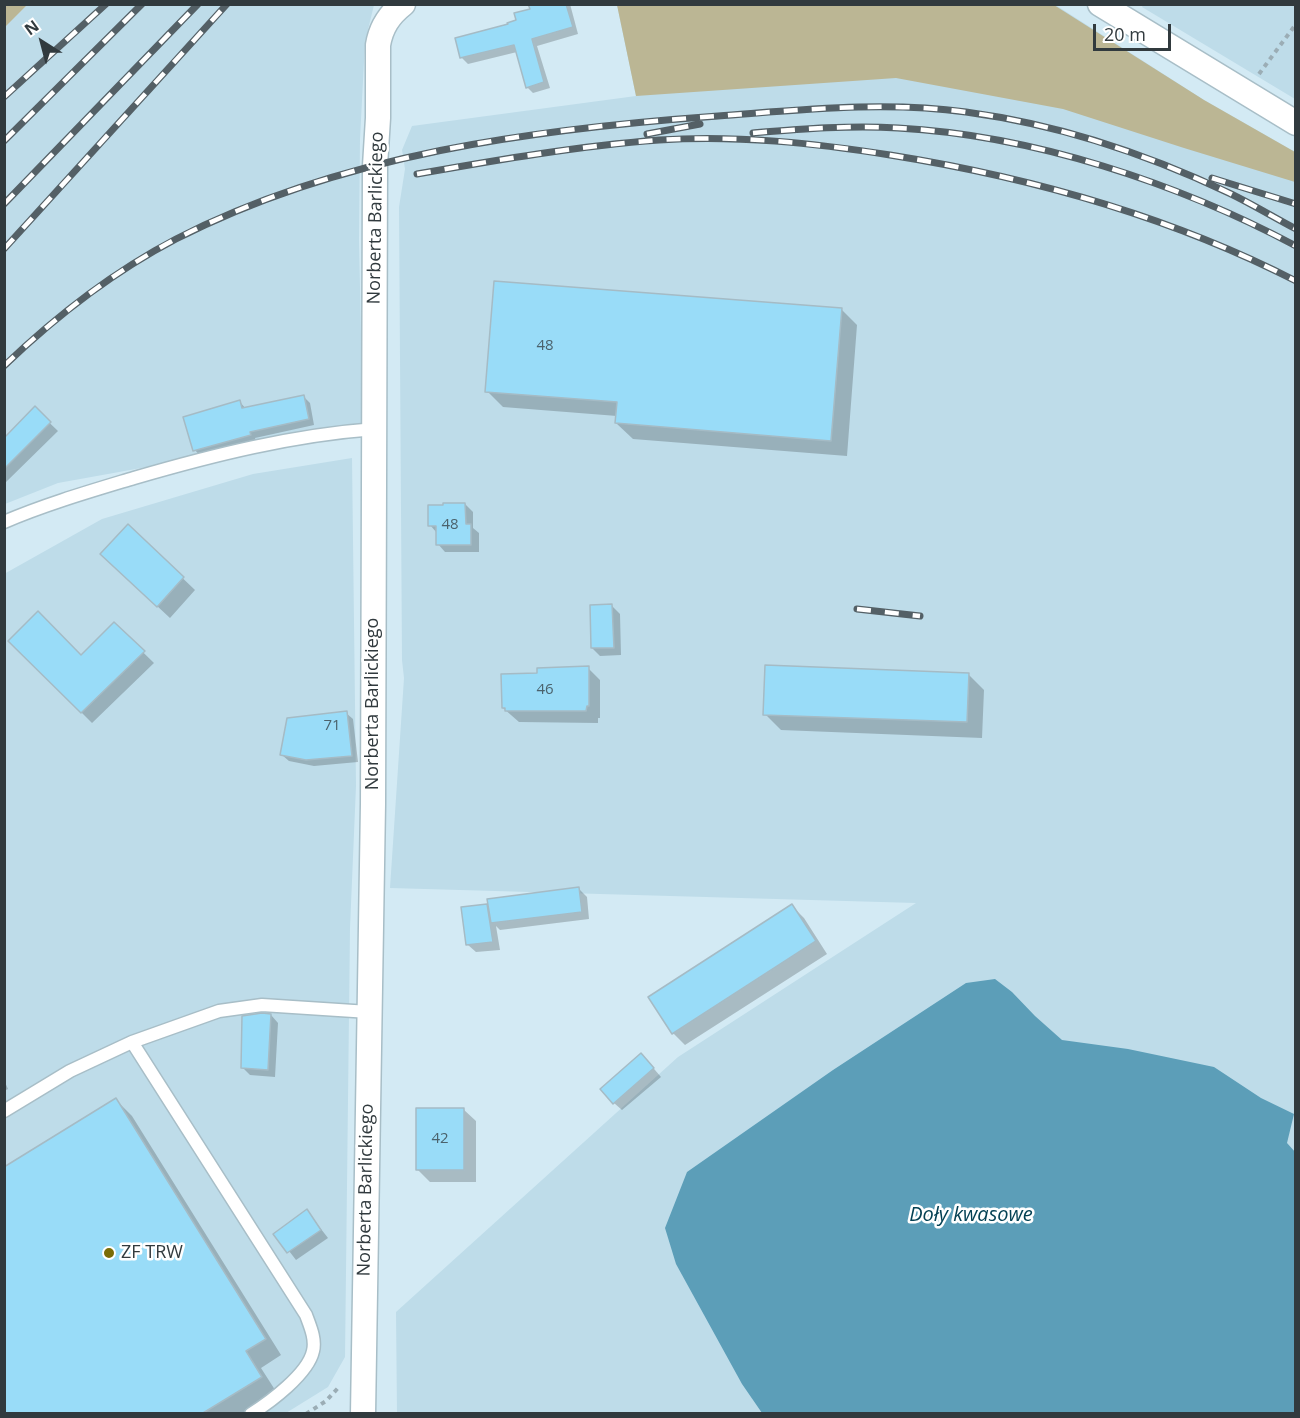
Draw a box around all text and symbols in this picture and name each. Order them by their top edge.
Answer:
north arrow [12,12,72,72]
scale bar [1096,12,1174,50]
text: N [20,15,43,40]
text: 20 m [1104,22,1146,46]
street label: Norberta Barlickiego [364,131,388,305]
house number: 48 [536,337,554,355]
house number: 48 [441,516,459,534]
street label: Norberta Barlickiego [362,618,384,790]
house number: 46 [536,681,554,699]
house number: 71 [323,717,341,735]
street label: Norberta Barlickiego [354,1103,378,1277]
house number: 42 [431,1130,449,1148]
water label: Doły kwasowe [909,1203,1033,1227]
place label: ZF TRW [121,1242,183,1264]
marker: ZF TRW [102,1246,116,1260]

